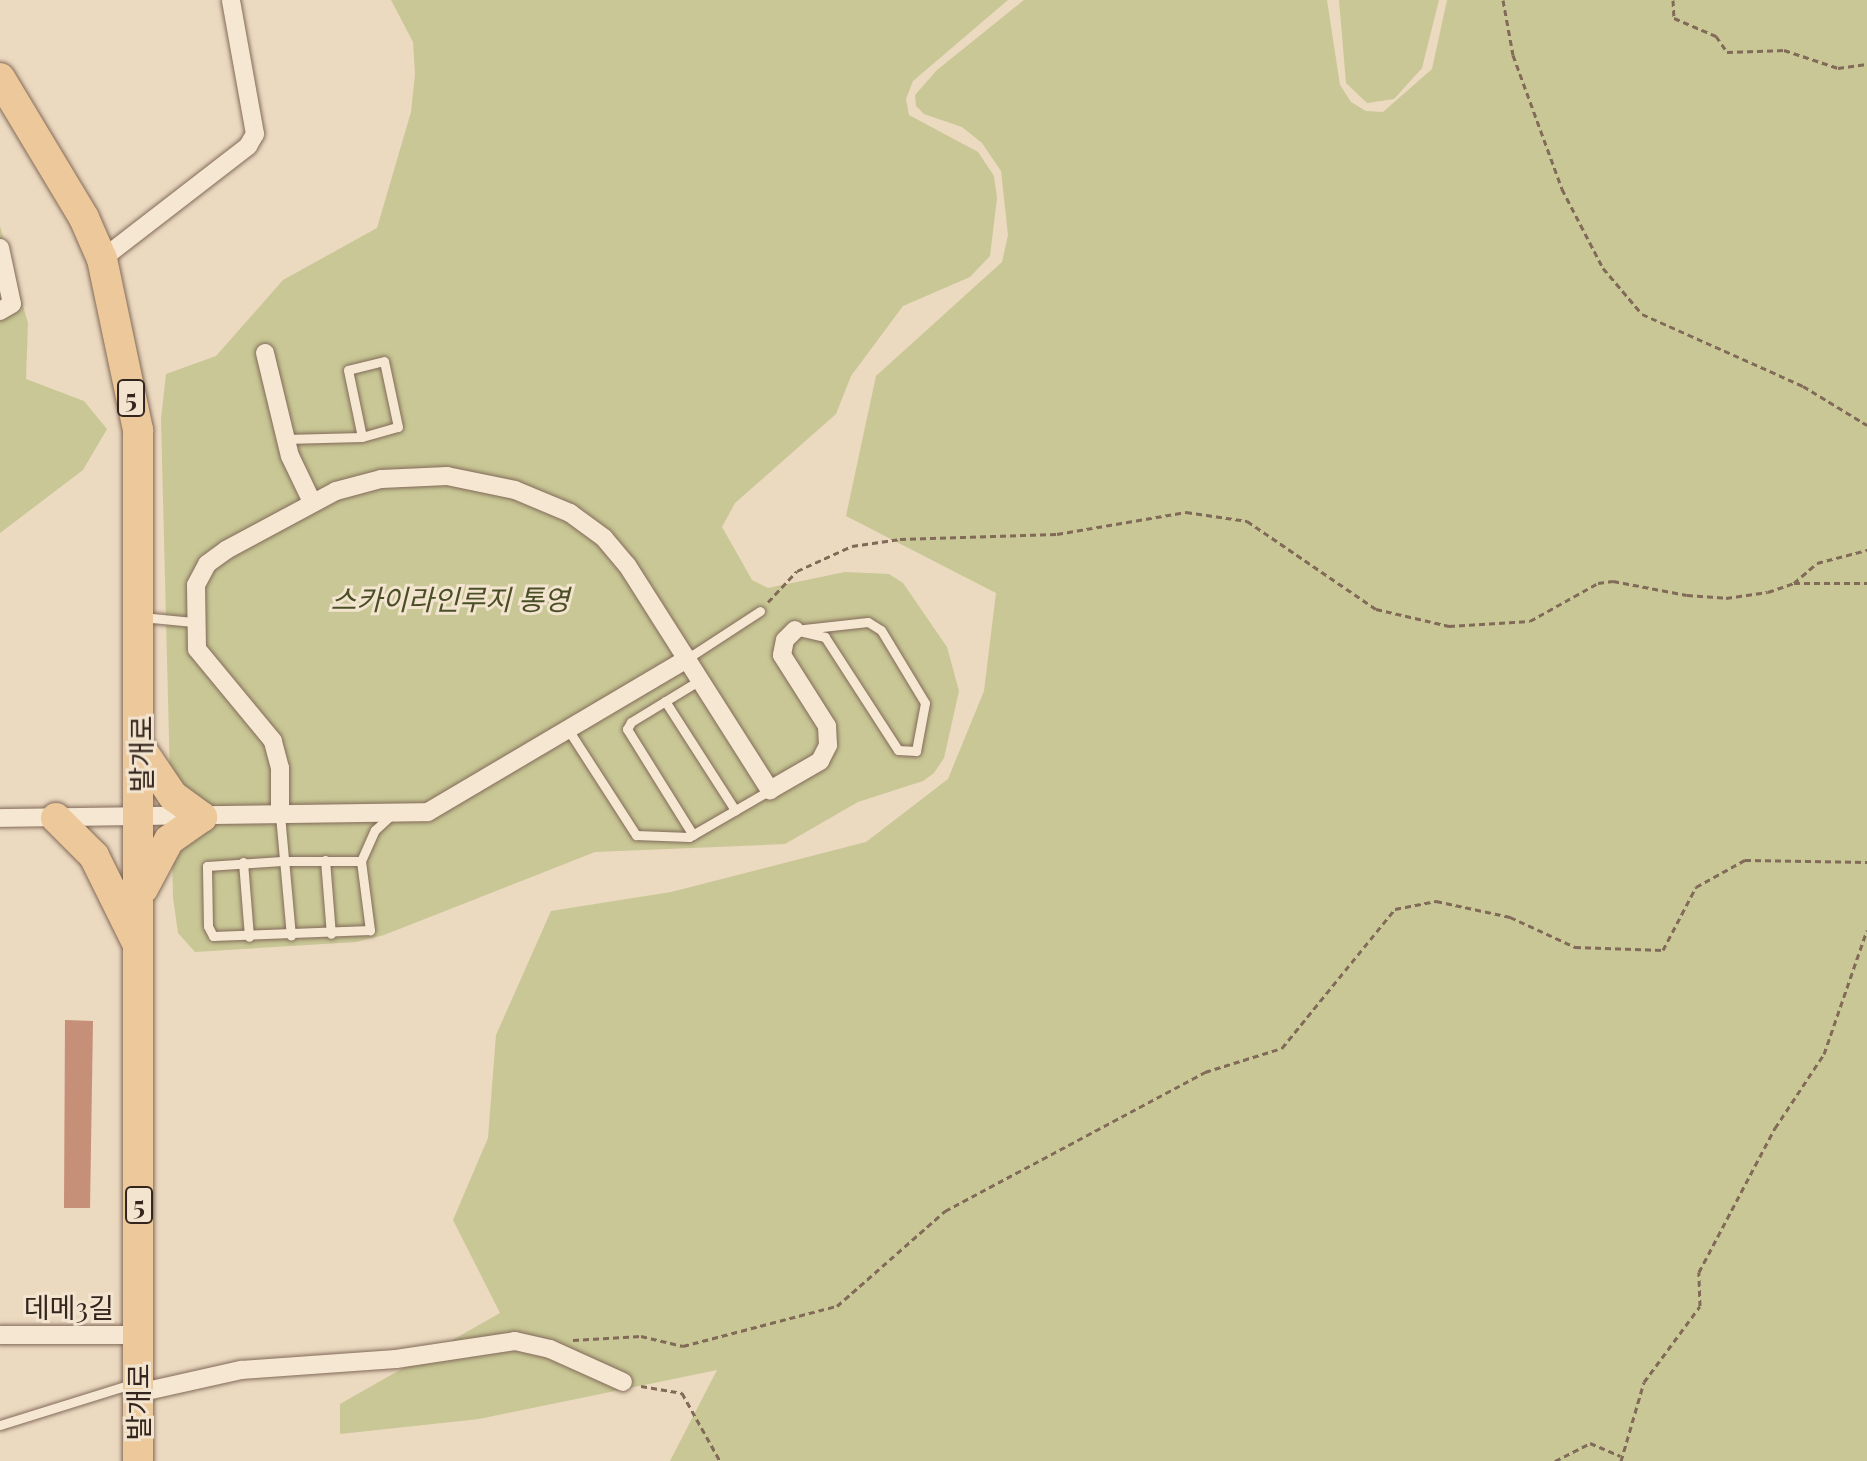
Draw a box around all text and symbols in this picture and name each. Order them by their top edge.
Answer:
road number: 5 [117,376,145,420]
park label: 스카이라인루지 통영 [331,582,569,616]
street label: 발개로 [124,715,158,793]
road number: 5 [125,1183,153,1227]
street label: 데메3길 [24,1290,114,1324]
street label: 발개로 [121,1363,155,1441]

